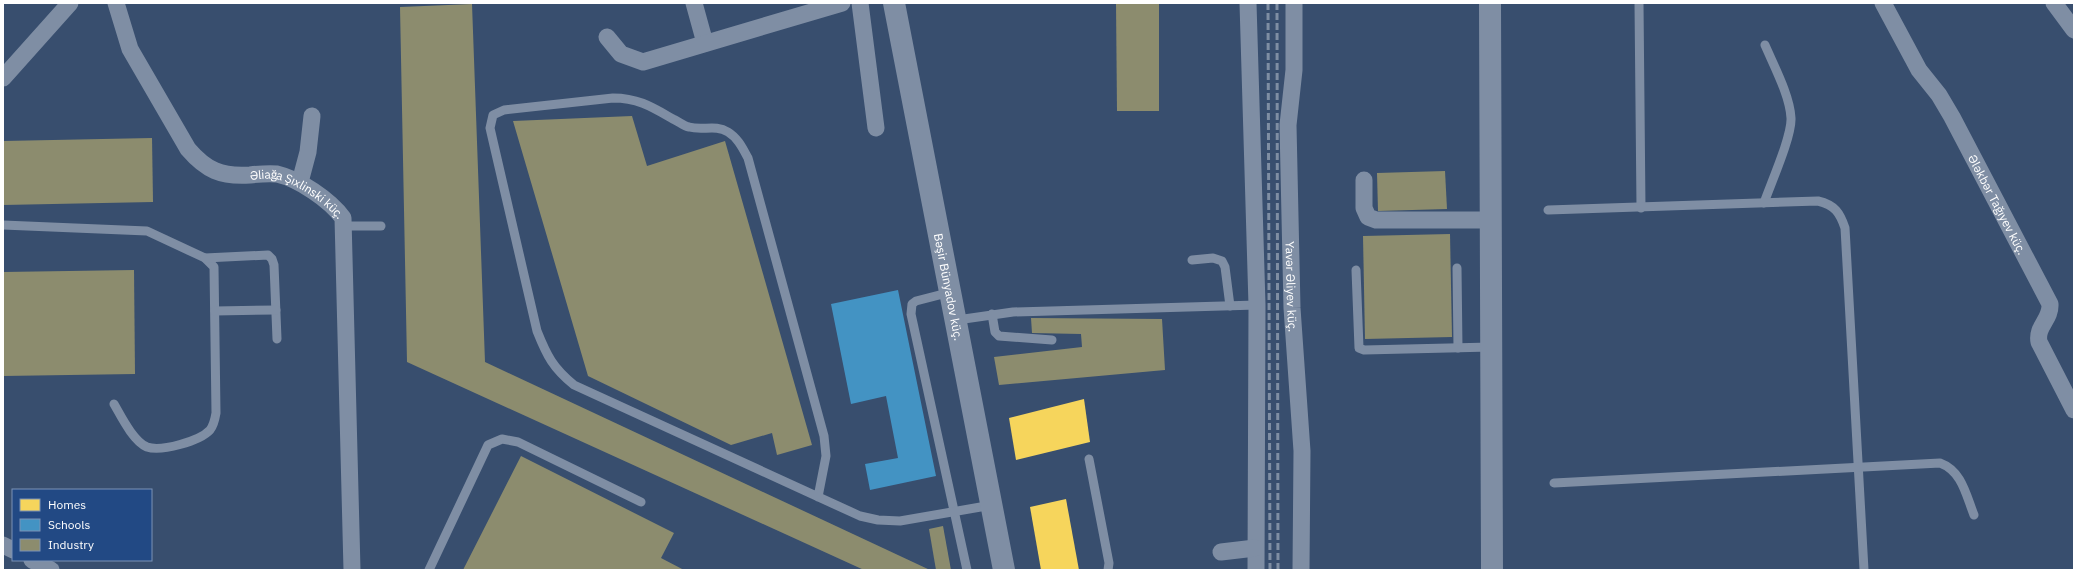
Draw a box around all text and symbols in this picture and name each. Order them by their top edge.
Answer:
street label: Ələkbər Tağıyev küç. [1965,152,2030,257]
street label: Əliağa Şıxlinski küç. [249,166,348,221]
street label: Bəşir Bünyadov küç. [931,232,967,342]
street label: Yavər Əliyev küç. [1283,241,1301,333]
legend [12,489,152,561]
text: Homes [48,497,86,512]
text: Schools [48,517,91,532]
text: Industry [48,537,94,552]

